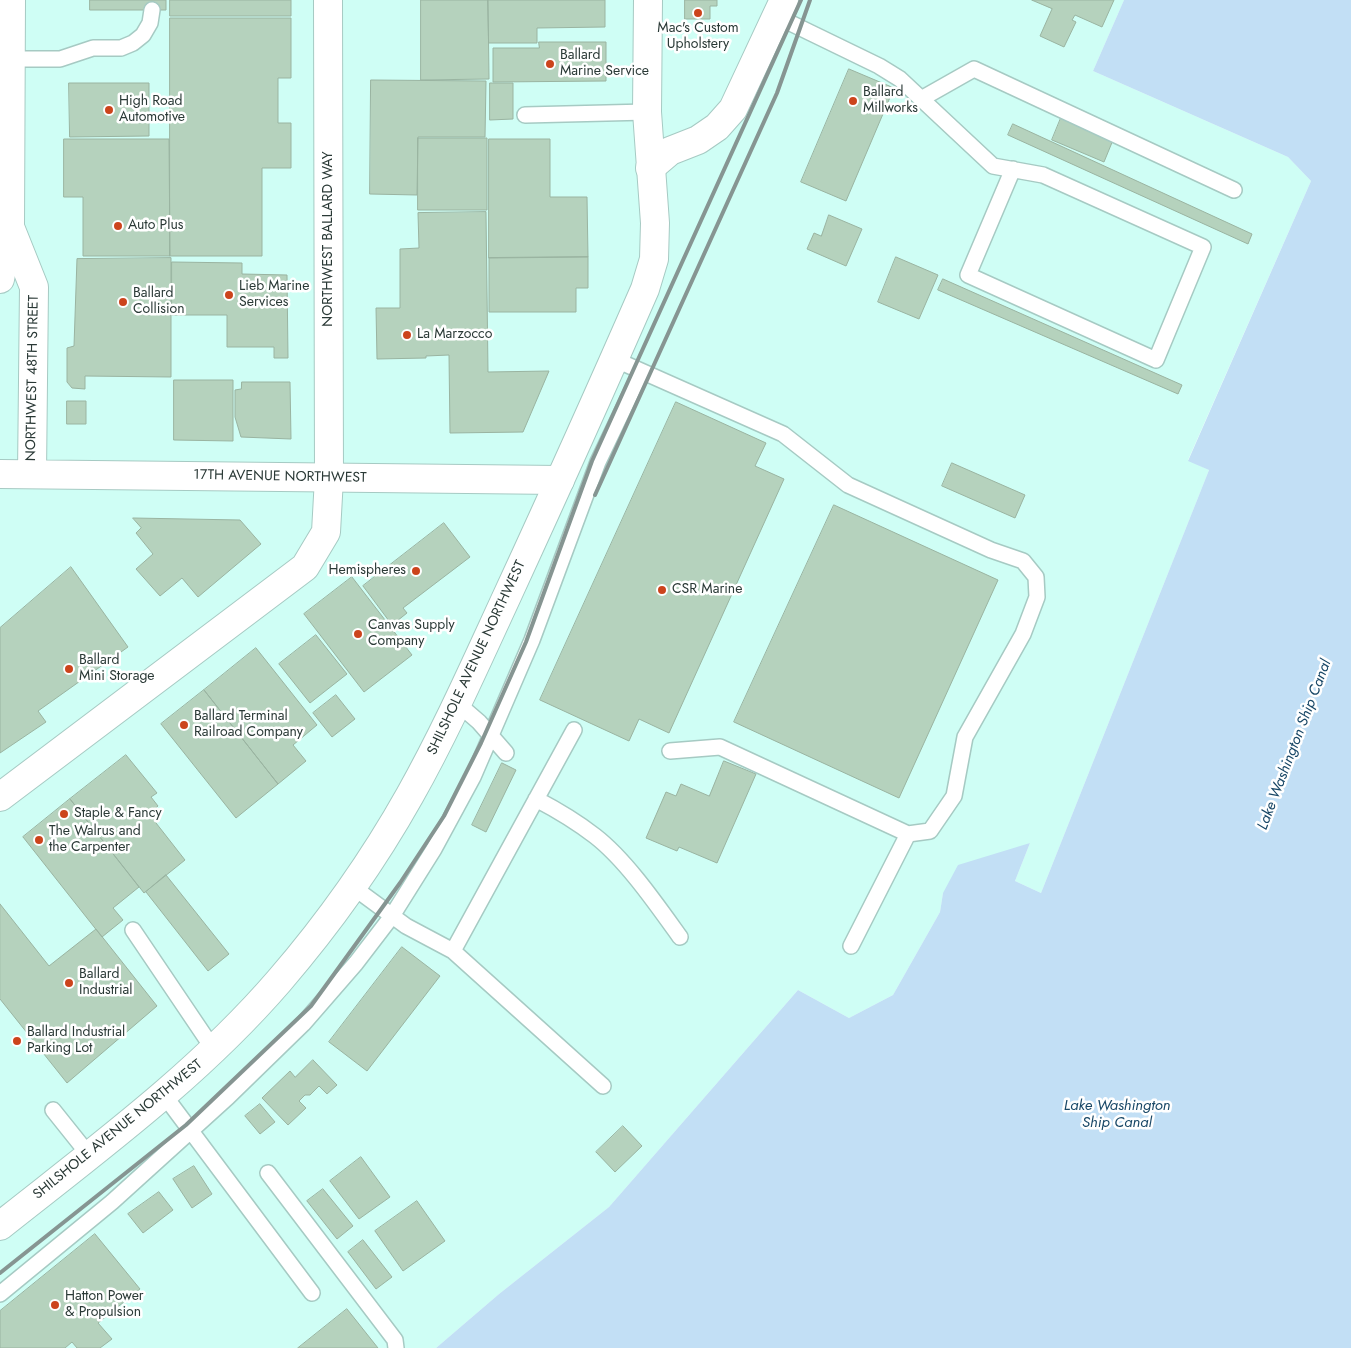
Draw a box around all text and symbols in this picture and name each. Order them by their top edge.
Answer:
marker: Mac's Custom Upholstery [692,7,704,19]
place label: Mac's Custom Upholstery [657,21,739,54]
place label: Ballard Marine Service [560,48,649,80]
marker: Ballard Marine Service [544,58,556,70]
place label: Ballard Millworks [863,85,918,118]
place label: High Road Automotive [119,94,185,126]
marker: Ballard Millworks [847,95,859,107]
marker: High Road Automotive [103,104,115,116]
street label: NORTHWEST BALLARD WAY [321,151,337,327]
place label: Auto Plus [128,218,183,234]
marker: Auto Plus [112,220,124,232]
place label: Lieb Marine Services [239,279,309,312]
place label: Ballard Collision [133,286,185,318]
marker: Lieb Marine Services [223,289,235,301]
street label: NORTHWEST 48TH STREET [23,295,43,461]
marker: Ballard Collision [117,296,129,308]
place label: La Marzocco [417,327,492,343]
marker: La Marzocco [401,329,413,341]
street label: 17TH AVENUE NORTHWEST [193,467,367,487]
street label: SHILSHOLE AVENUE NORTHWEST [424,558,530,758]
place label: Hemispheres [329,563,406,579]
marker: Hemispheres [410,565,422,577]
place label: CSR Marine [672,582,742,598]
marker: CSR Marine [656,584,668,596]
place label: Canvas Supply Company [368,618,455,650]
marker: Canvas Supply Company [352,628,364,640]
place label: Ballard Mini Storage [79,653,155,686]
water label: Lake Washington Ship Canal [1254,657,1336,833]
marker: Ballard Mini Storage [63,663,75,675]
place label: Ballard Terminal Railroad Company [194,709,303,742]
marker: Ballard Terminal Railroad Company [178,719,190,731]
place label: Staple & Fancy [74,806,162,822]
marker: Staple & Fancy [58,808,70,820]
place label: The Walrus and the Carpenter [49,824,141,856]
marker: The Walrus and the Carpenter [33,834,45,846]
place label: Ballard Industrial [79,967,133,1000]
marker: Ballard Industrial [63,977,75,989]
place label: Ballard Industrial Parking Lot [27,1025,125,1058]
marker: Ballard Industrial Parking Lot [11,1035,23,1047]
street label: SHILSHOLE AVENUE NORTHWEST [30,1057,206,1203]
water label: Lake Washington Ship Canal [1064,1097,1170,1132]
place label: Hatton Power & Propulsion [65,1289,144,1321]
marker: Hatton Power & Propulsion [49,1299,61,1311]

